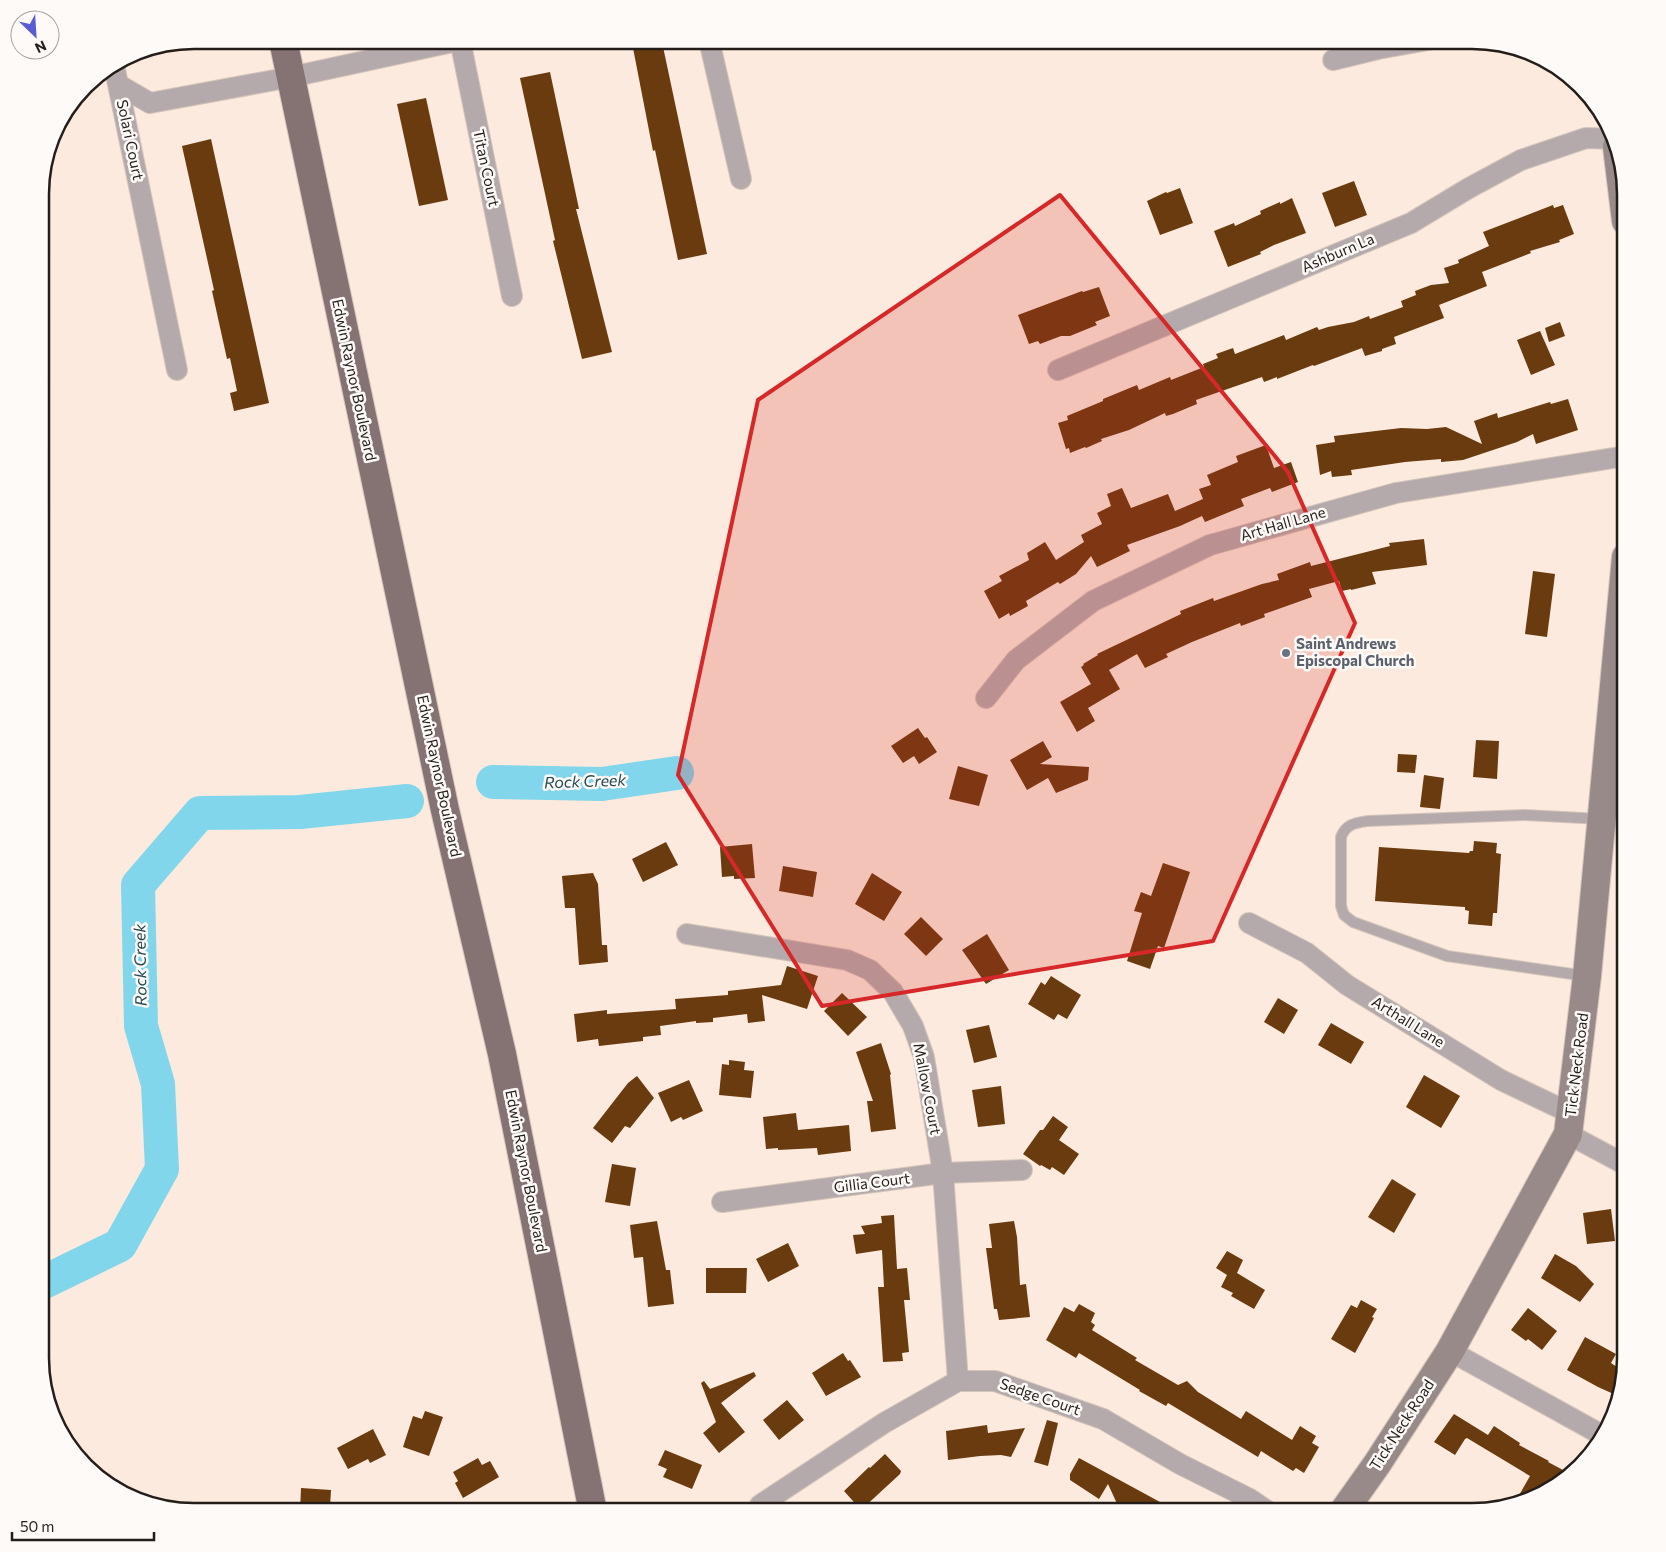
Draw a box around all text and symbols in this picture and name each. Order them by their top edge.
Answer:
north arrow [10,10,60,60]
text: N [32,37,49,57]
street label: Solari Court [114,98,148,182]
street label: Titan Court [470,127,504,208]
street label: Ashburn La [1299,229,1377,275]
street label: Edwin Raynor Boulevard [329,297,381,462]
street label: Art Hall Lane [1238,502,1328,544]
place label: Saint Andrews Episcopal Church [1296,634,1414,669]
marker: Saint Andrews Episcopal Church [1280,647,1292,659]
street label: Edwin Raynor Boulevard [414,693,466,858]
water label: Rock Creek [544,770,627,791]
water label: Rock Creek [129,924,150,1006]
street label: Arthall Lane [1369,992,1448,1051]
street label: Tick Neck Road [1561,1012,1591,1118]
street label: Mallow Court [910,1041,946,1136]
street label: Edwin Raynor Boulevard [502,1088,552,1254]
street label: Gillia Court [833,1168,911,1196]
street label: Sedge Court [998,1374,1083,1418]
street label: Tick Neck Road [1365,1376,1437,1473]
scale bar [12,1510,155,1542]
text: 50 m [20,1517,54,1535]

